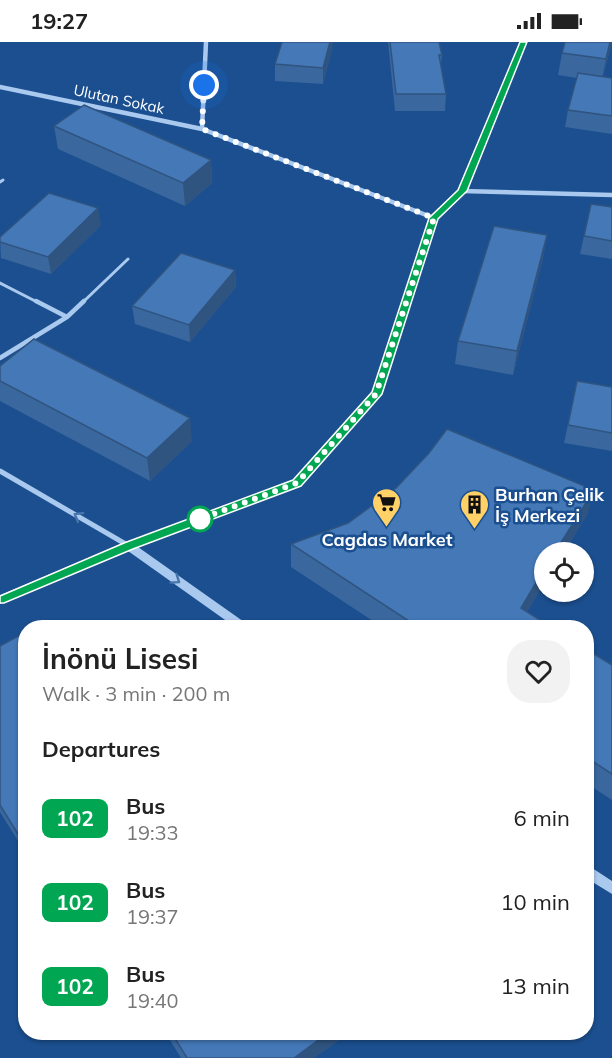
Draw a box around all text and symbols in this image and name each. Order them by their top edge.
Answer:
text: 19:27 [30,7,88,35]
your location [189,70,219,100]
street label: Ulutan Sokak [72,80,166,118]
place label: Burhan Çelik İş Merkezi [495,483,605,527]
supermarket icon: Cagdas Market [371,486,403,528]
building icon: Burhan Çelik İş Merkezi [458,488,490,530]
unlabelled marker [187,506,213,532]
one-way arrow [74,512,84,524]
place label: Cagdas Market [322,528,453,551]
map controls [534,542,594,602]
button: locate [534,542,594,602]
one-way arrow [170,573,181,584]
button: heart [507,640,570,703]
text: İnönü Lisesi [42,641,198,676]
text: Walk · 3 min · 200 m [42,681,230,706]
text: Departures [42,735,160,763]
text: Bus [126,792,165,820]
text: 6 min [514,804,570,832]
text: 102 [56,805,94,831]
text: 19:33 [126,820,179,845]
text: Bus [126,876,165,904]
text: 10 min [500,888,570,916]
text: 102 [56,889,94,915]
text: 19:37 [126,904,179,929]
text: Bus [126,960,165,988]
text: 13 min [500,972,570,1000]
text: 102 [56,973,94,999]
text: 19:40 [126,988,179,1013]

